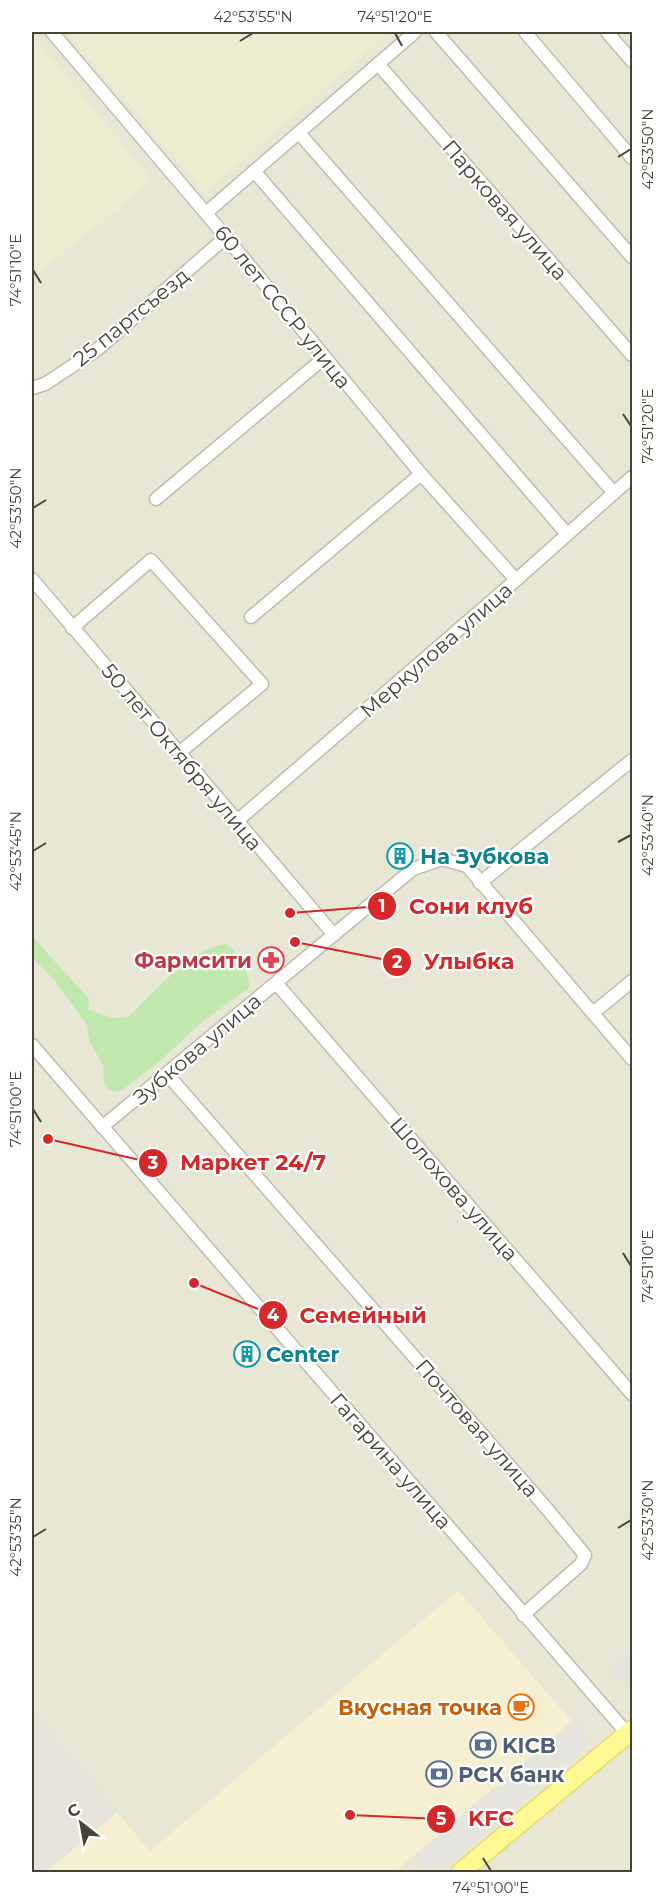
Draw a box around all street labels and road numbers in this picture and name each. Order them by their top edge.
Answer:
street label: Парковая улица [437,135,573,285]
street label: 60 лет СССР улица [209,220,357,394]
street label: 25 партсъезд [68,263,194,371]
street label: Меркулова улица [355,577,517,723]
street label: 50 лет Октября улица [96,658,268,856]
street label: Зубкова улица [128,988,266,1110]
street label: Шолохова улица [385,1112,523,1266]
street label: Почтовая улица [410,1354,544,1502]
street label: Гагарина улица [325,1388,457,1534]

